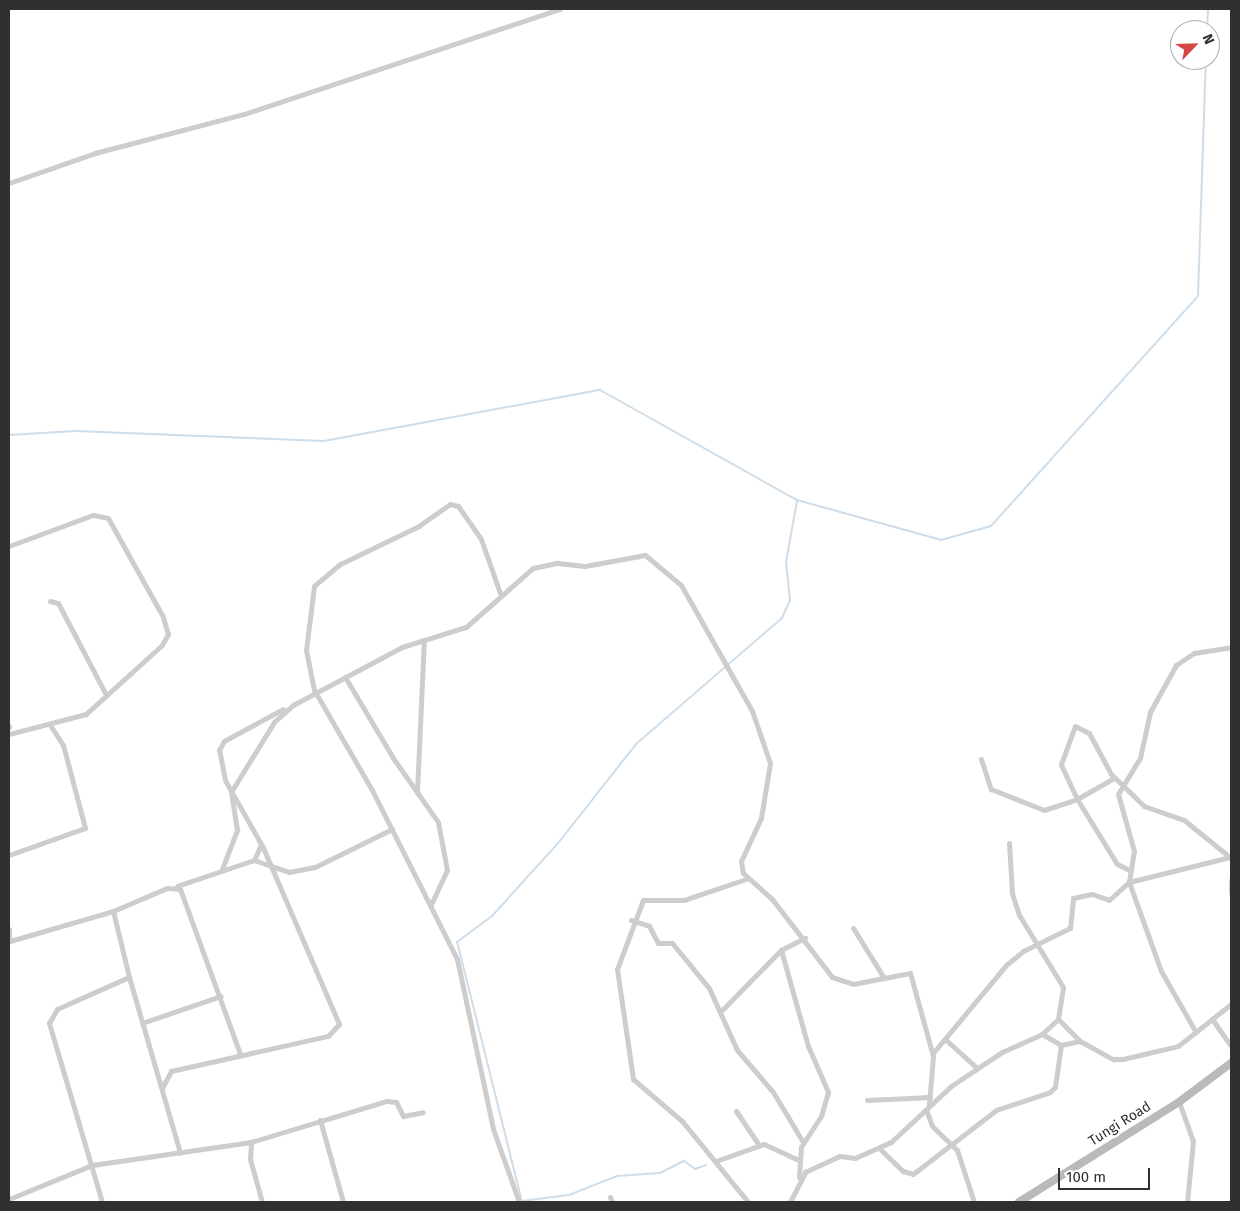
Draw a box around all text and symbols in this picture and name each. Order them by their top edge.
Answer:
north arrow [1170,20,1220,70]
text: N [1199,31,1218,47]
street label: Tungi Road [1086,1098,1154,1150]
scale bar [1060,1158,1152,1190]
text: 100 m [1066,1168,1106,1186]

